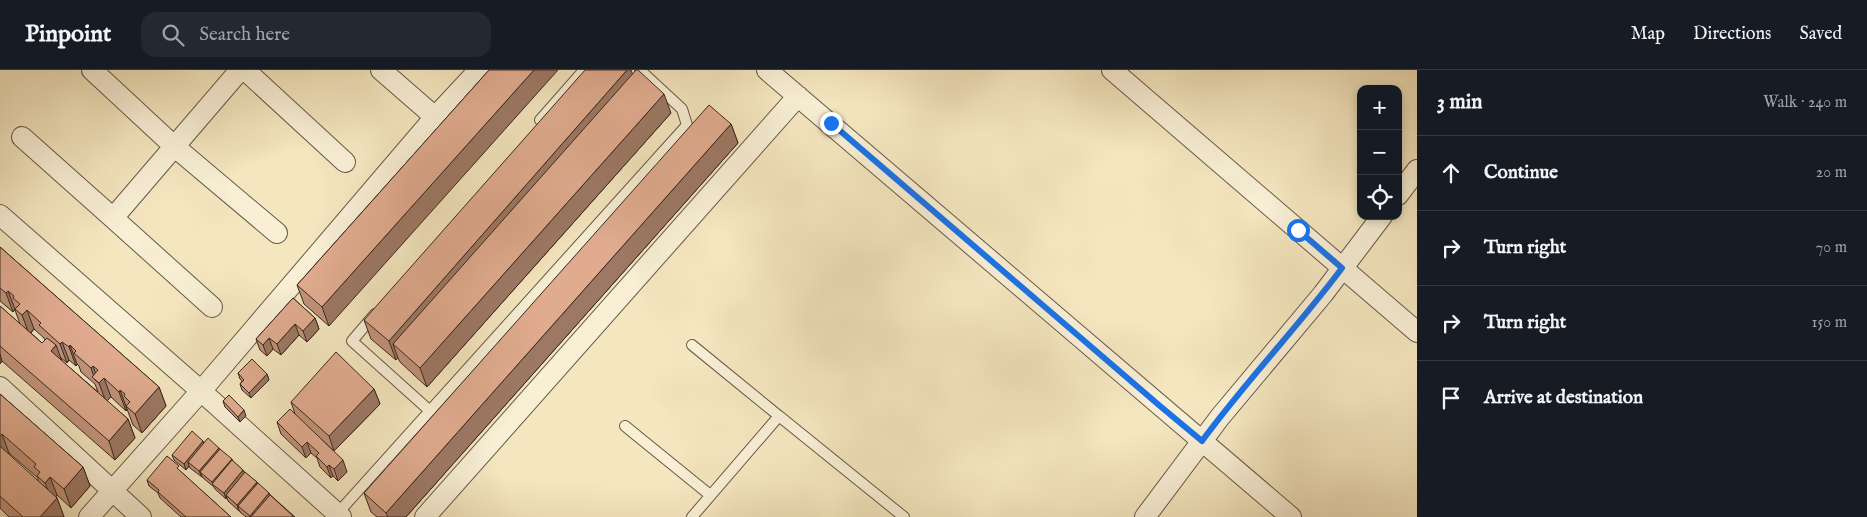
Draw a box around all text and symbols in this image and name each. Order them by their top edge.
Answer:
search box [141,12,491,57]
text: Pinpoint [25,19,111,50]
icon: search [159,21,187,49]
text: Search here [199,23,290,47]
text: Map [1631,23,1665,46]
text: Directions [1693,23,1771,46]
text: Saved [1799,23,1842,46]
map controls [1357,85,1402,220]
button: + [1357,85,1402,130]
text: 3 min [1437,89,1482,116]
text: Walk · 240 m [1763,93,1847,113]
route end [820,112,843,135]
button: − [1357,130,1402,175]
icon: ahead [1437,159,1465,187]
text: Continue [1484,161,1558,185]
text: 20 m [1816,163,1847,183]
button: locate [1357,175,1402,220]
route start [1287,219,1310,242]
icon: right [1437,234,1465,262]
text: Turn right [1484,236,1566,260]
text: 70 m [1816,238,1847,258]
icon: right [1437,309,1465,337]
text: Turn right [1484,311,1566,335]
text: 150 m [1812,313,1847,333]
icon: arrive [1437,384,1465,412]
text: Arrive at destination [1484,386,1643,410]

